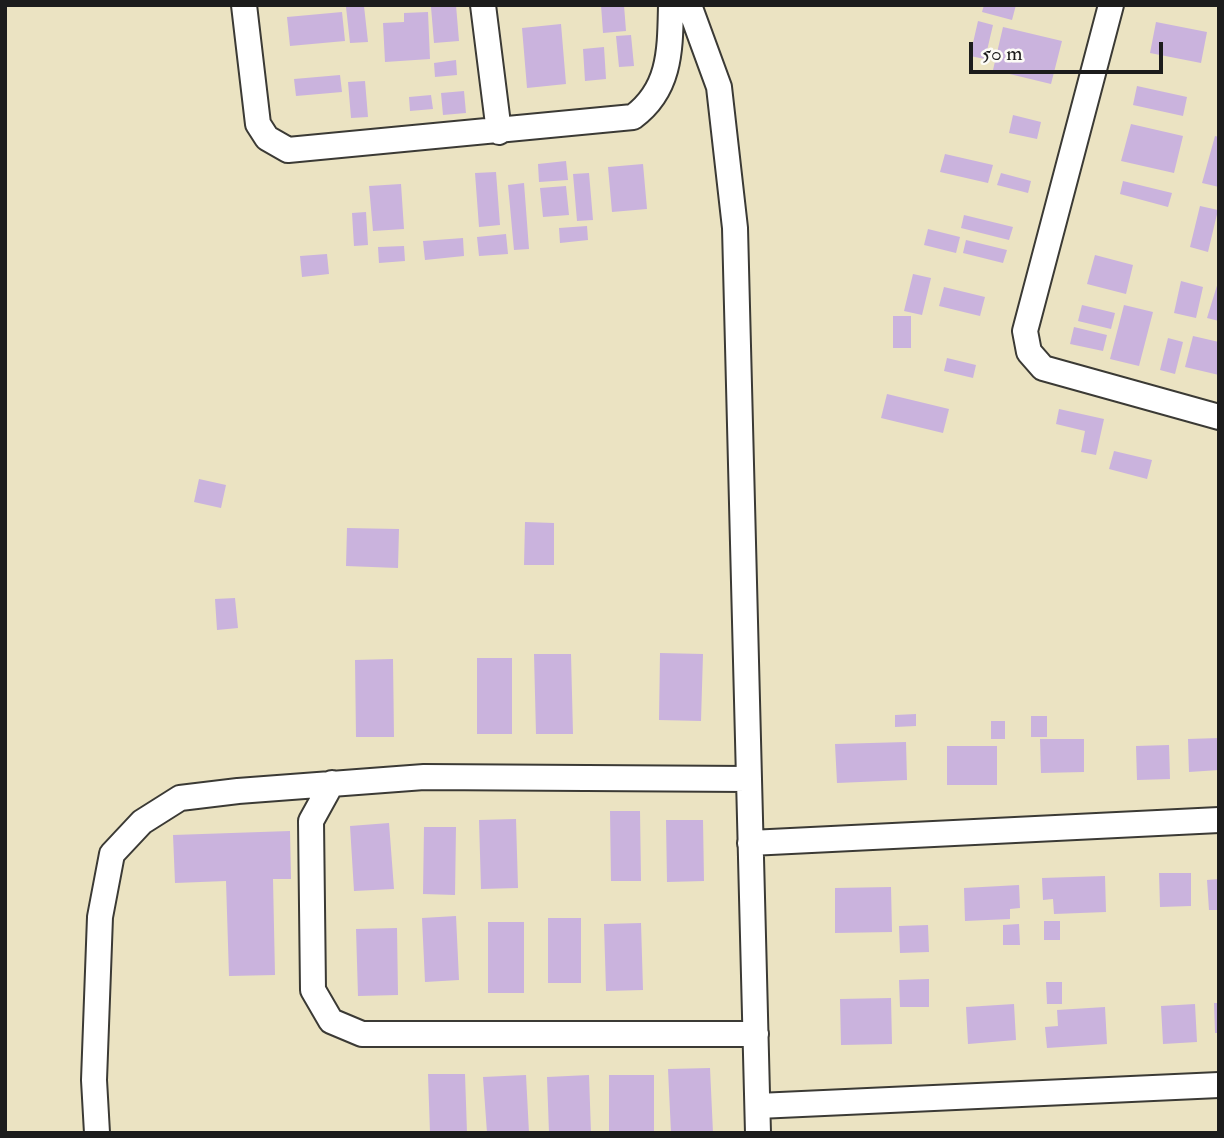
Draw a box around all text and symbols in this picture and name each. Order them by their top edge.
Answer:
scale bar [972,28,1166,72]
text: 50 m [982,40,1023,67]

